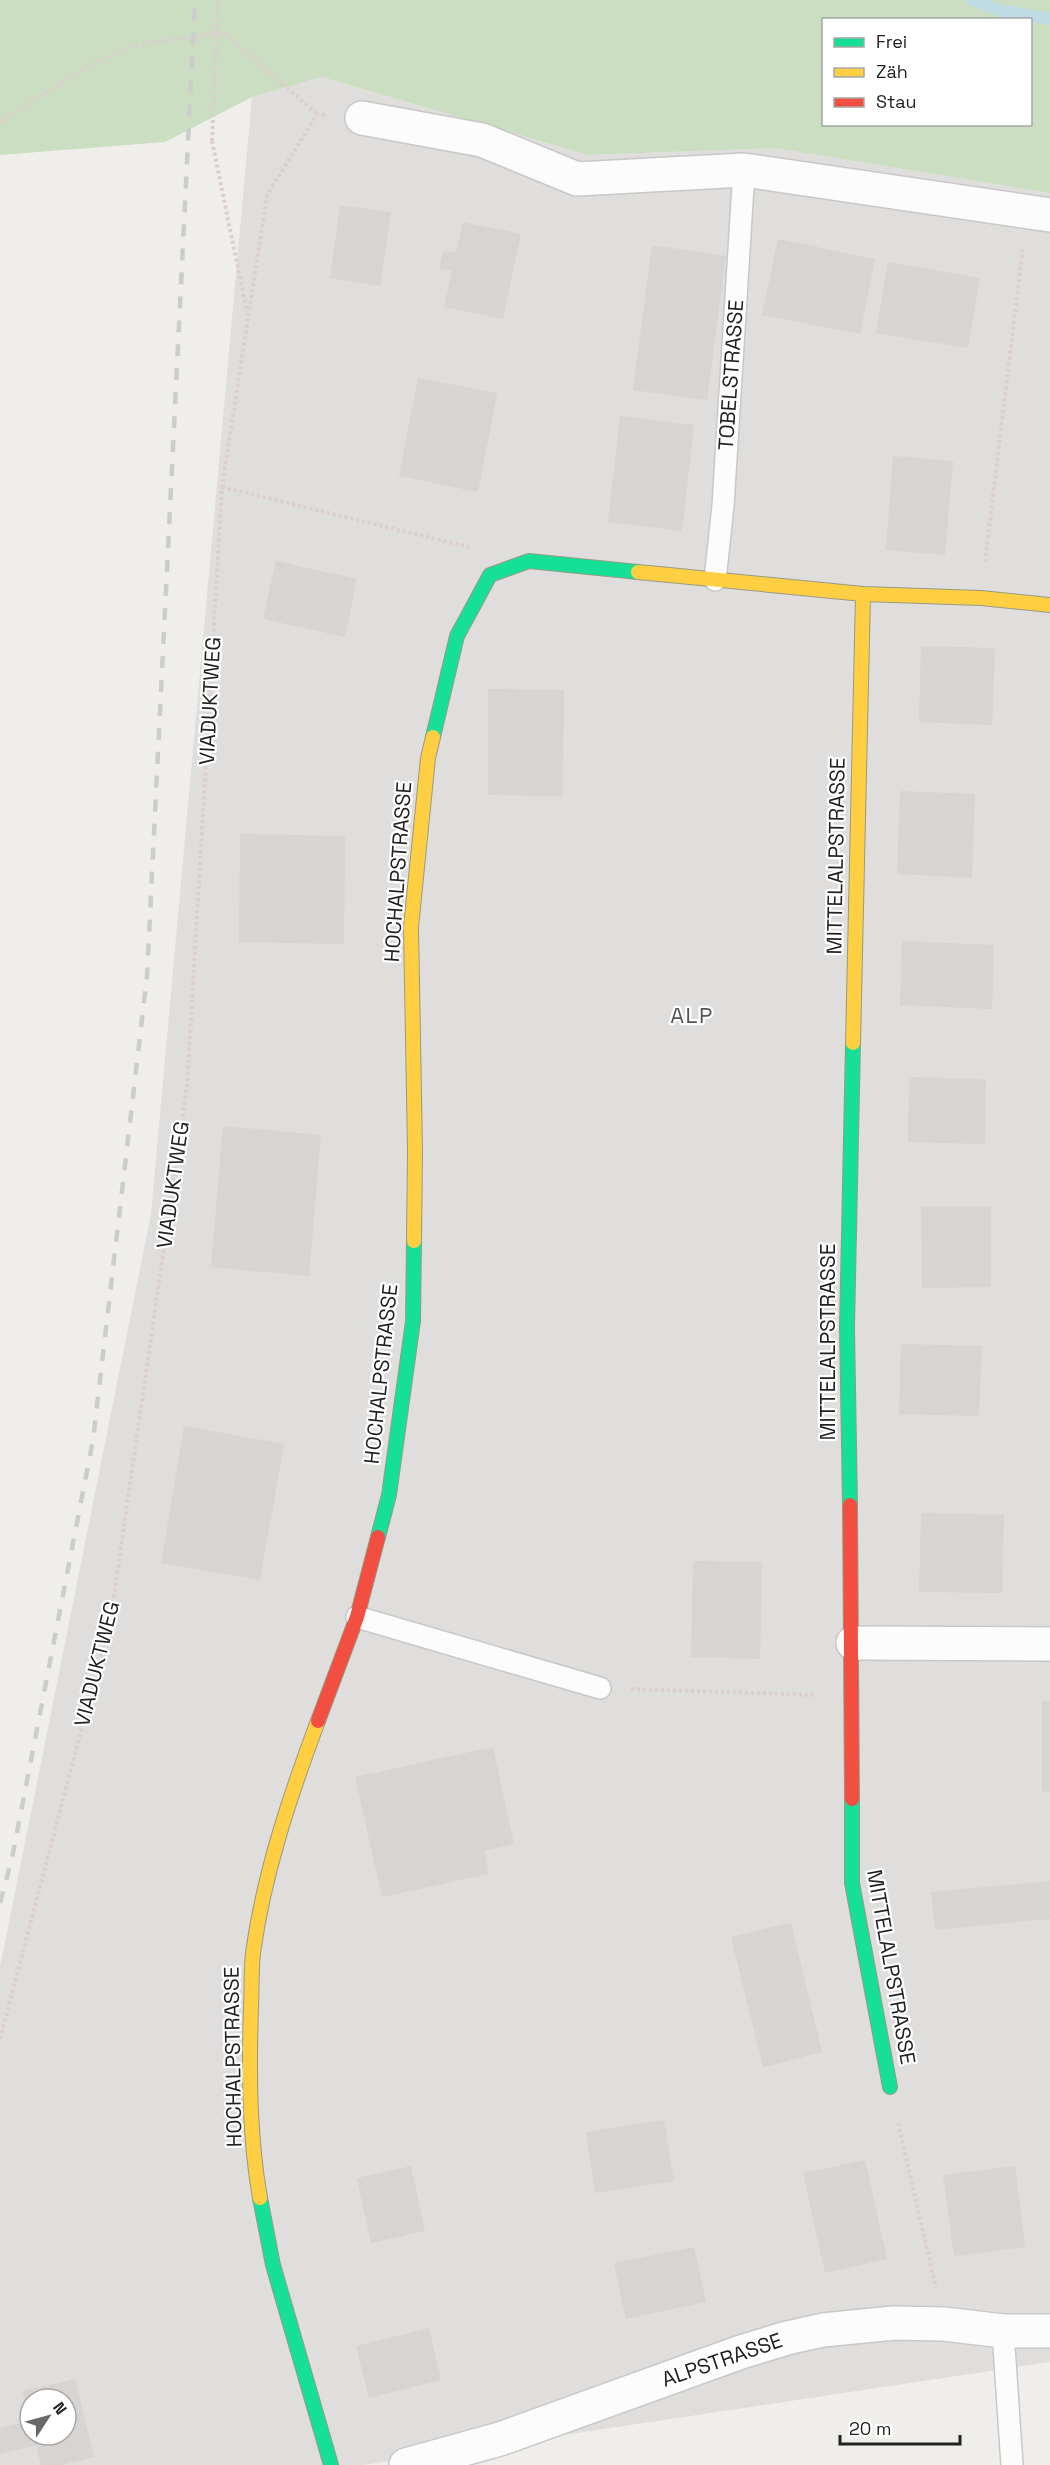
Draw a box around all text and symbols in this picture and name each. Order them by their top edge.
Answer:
legend [822,18,1032,126]
text: Frei [876,30,907,53]
text: Zäh [876,60,908,83]
text: Stau [876,90,916,113]
street label: TOBELSTRASSE [712,299,749,451]
street label: VIADUKTWEG [193,636,226,766]
street label: MITTELALPSTRASSE [820,757,851,955]
street label: HOCHALPSTRASSE [378,781,417,963]
district label: ALP [670,1001,714,1029]
street label: VIADUKTWEG [150,1119,195,1250]
street label: MITTELALPSTRASSE [814,1243,841,1441]
street label: HOCHALPSTRASSE [358,1283,403,1465]
street label: VIADUKTWEG [68,1598,125,1729]
street label: MITTELALPSTRASSE [861,1867,922,2066]
street label: HOCHALPSTRASSE [217,1966,248,2148]
street label: ALPSTRASSE [658,2326,786,2393]
north arrow [18,2387,78,2447]
text: N [48,2398,71,2419]
scale bar [840,2408,960,2446]
text: 20 m [849,2417,892,2440]

